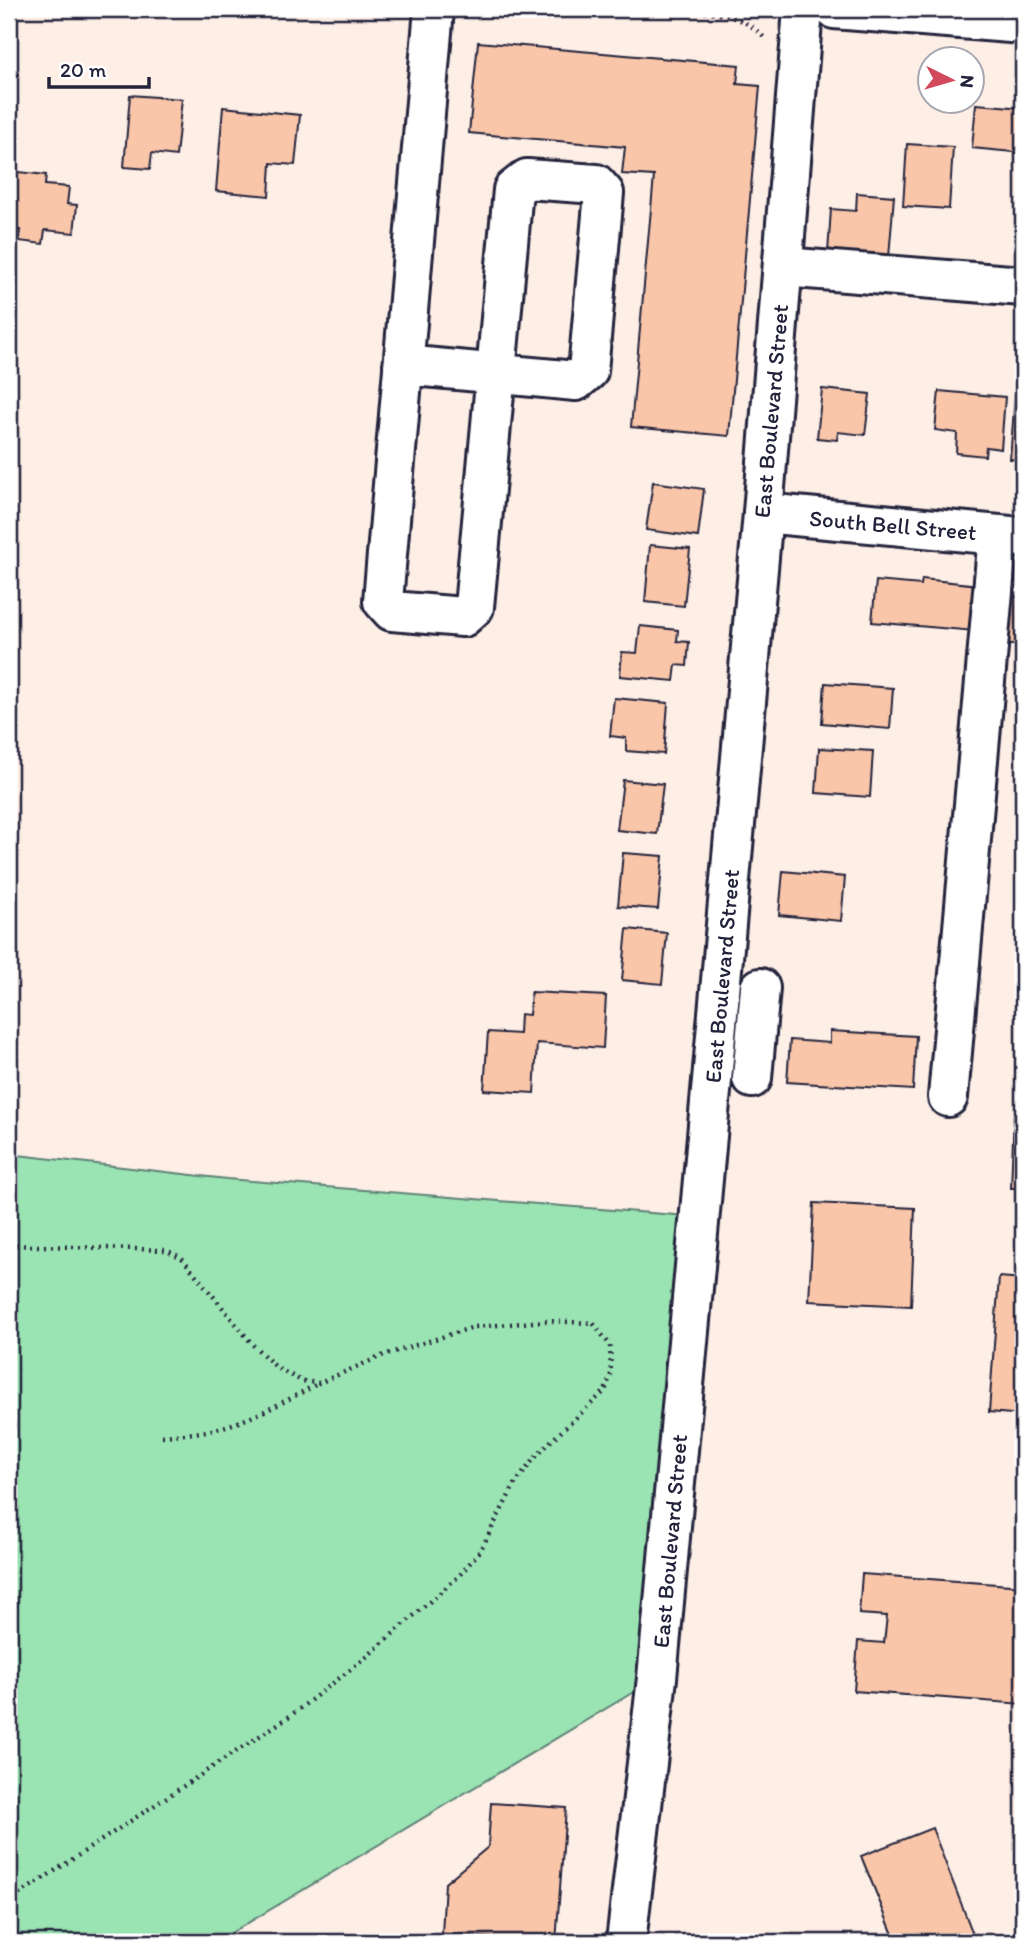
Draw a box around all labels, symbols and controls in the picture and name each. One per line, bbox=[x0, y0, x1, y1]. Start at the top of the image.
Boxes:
scale bar bbox=[49, 46, 149, 90]
north arrow bbox=[916, 46, 986, 116]
text: 20 m bbox=[60, 57, 107, 82]
text: N bbox=[955, 74, 979, 89]
street label: East Boulevard Street bbox=[748, 303, 794, 519]
street label: South Bell Street bbox=[808, 504, 978, 546]
street label: East Boulevard Street bbox=[699, 868, 745, 1084]
street label: East Boulevard Street bbox=[647, 1433, 693, 1649]

